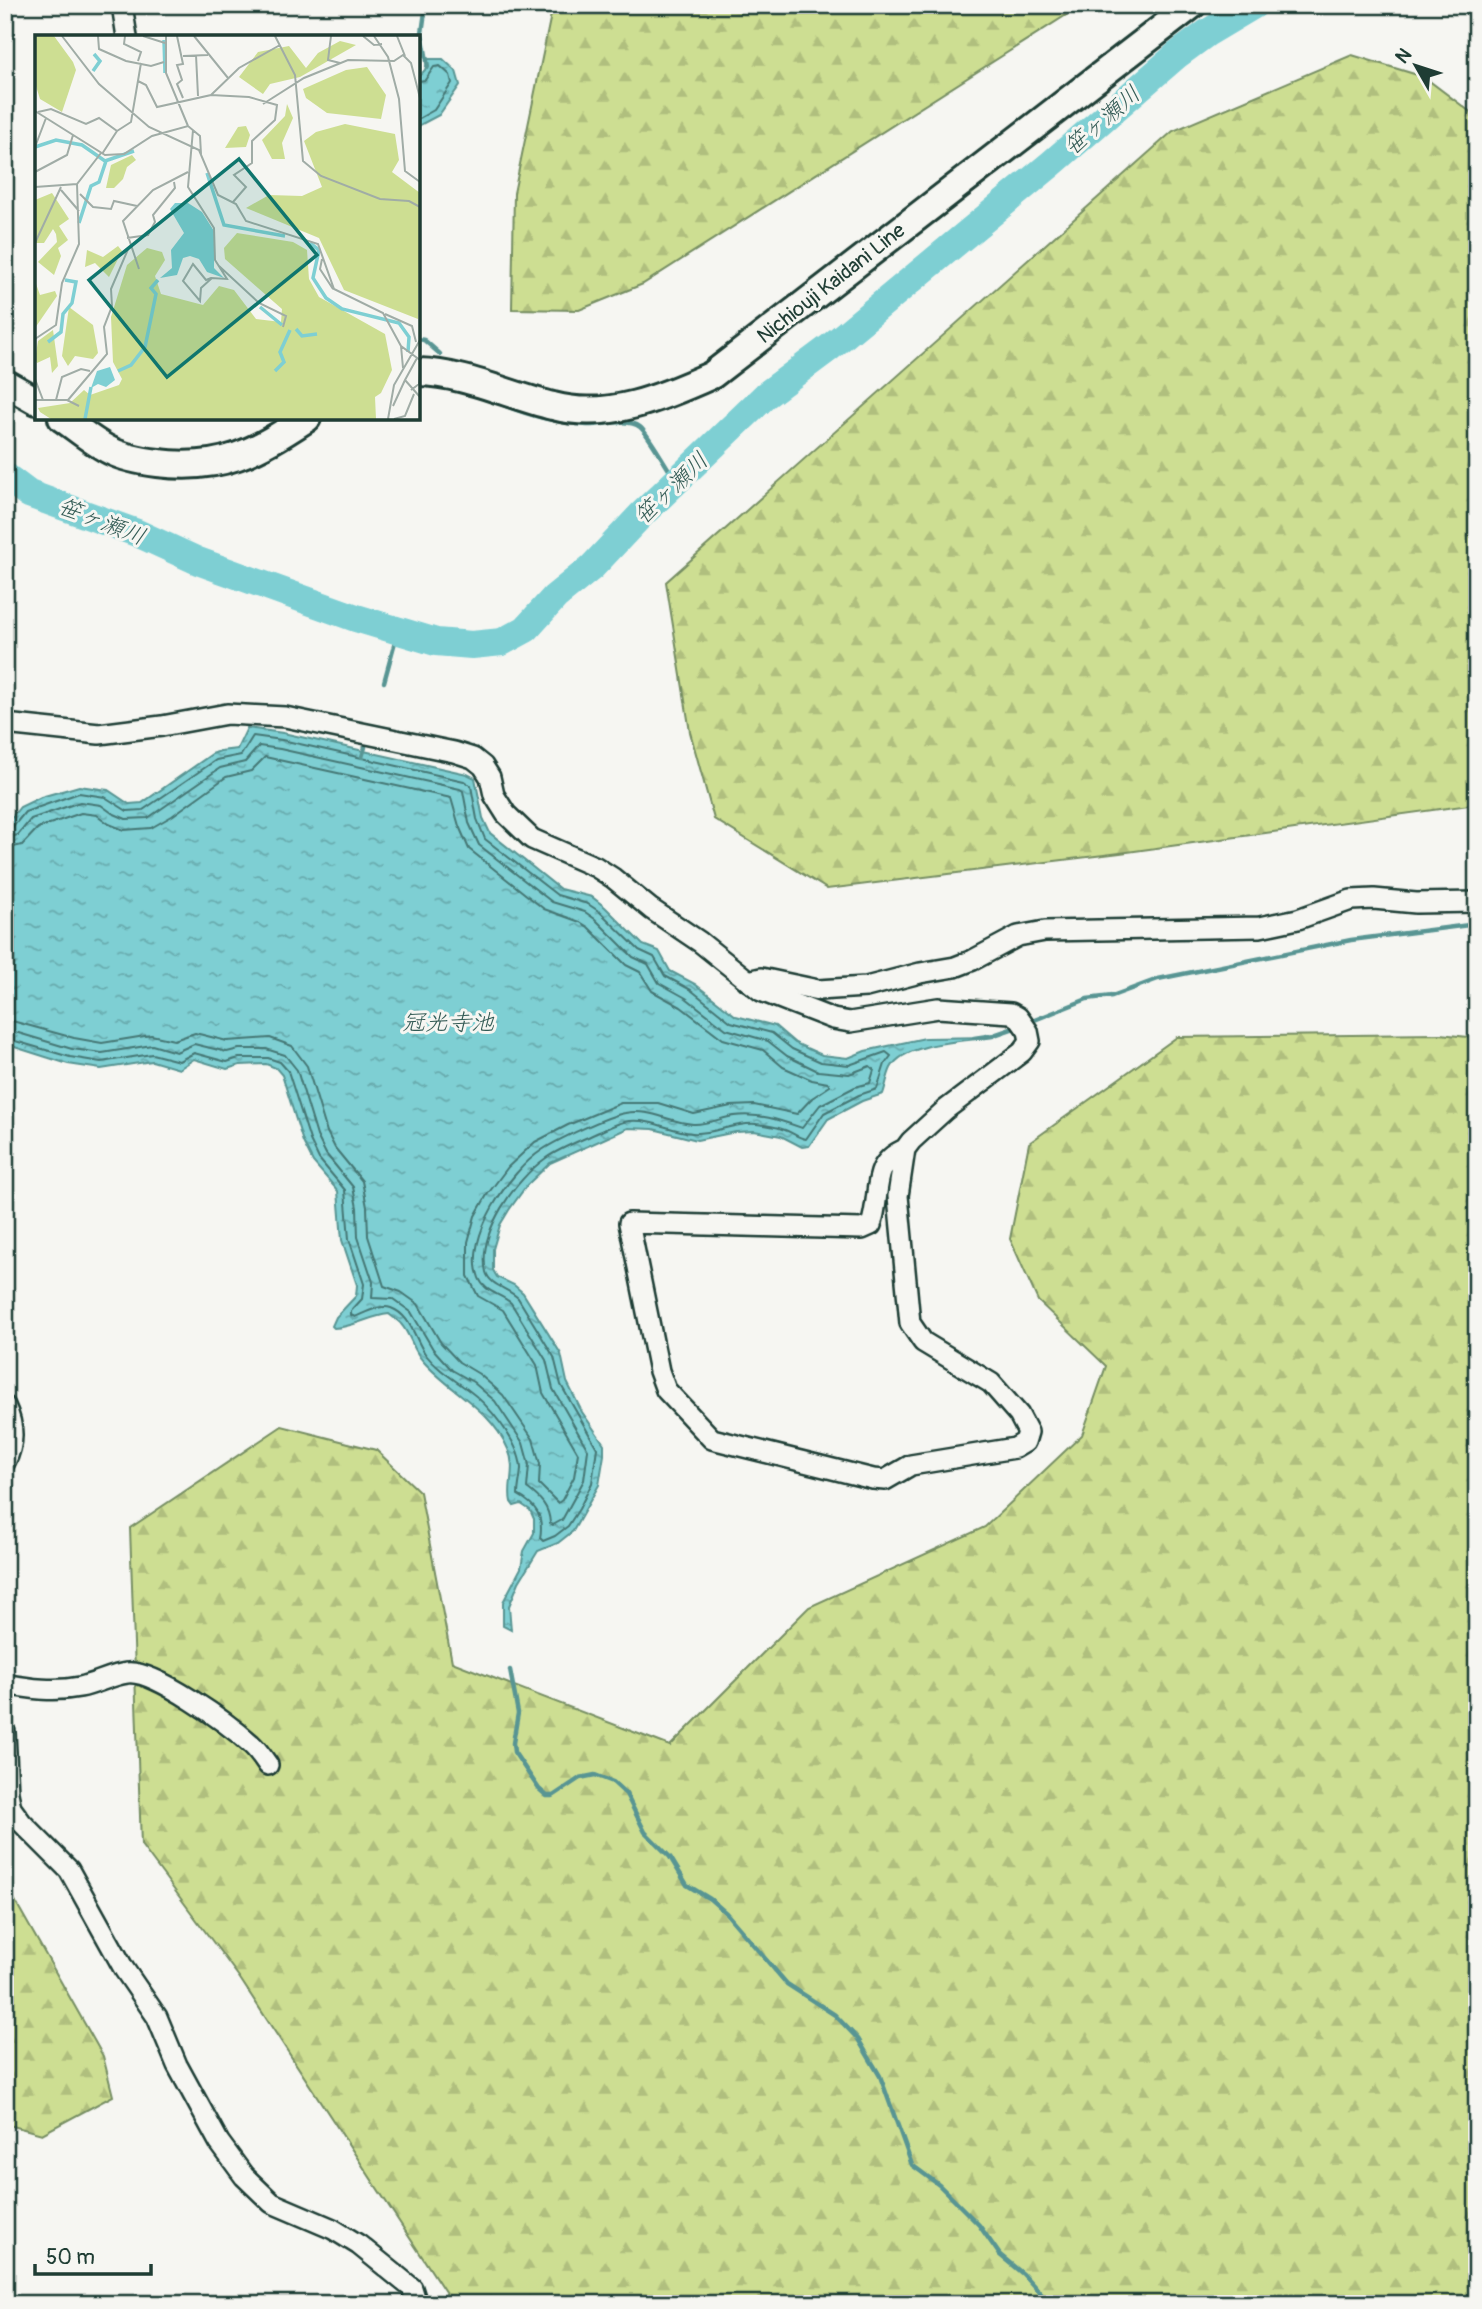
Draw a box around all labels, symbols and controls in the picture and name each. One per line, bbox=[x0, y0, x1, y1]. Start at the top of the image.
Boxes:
north arrow bbox=[1380, 32, 1450, 102]
inset map bbox=[35, 35, 420, 420]
text: N bbox=[1390, 43, 1417, 68]
water label: 笹ヶ瀬川 bbox=[1058, 79, 1147, 161]
street label: Nichiouji Kaidani Line bbox=[752, 217, 911, 350]
water label: 笹ヶ瀬川 bbox=[628, 446, 715, 531]
water label: 笹ヶ瀬川 bbox=[54, 491, 150, 551]
water label: 冠光寺池 bbox=[402, 1008, 495, 1037]
scale bar bbox=[35, 2232, 150, 2276]
text: 50 m bbox=[46, 2244, 95, 2271]

